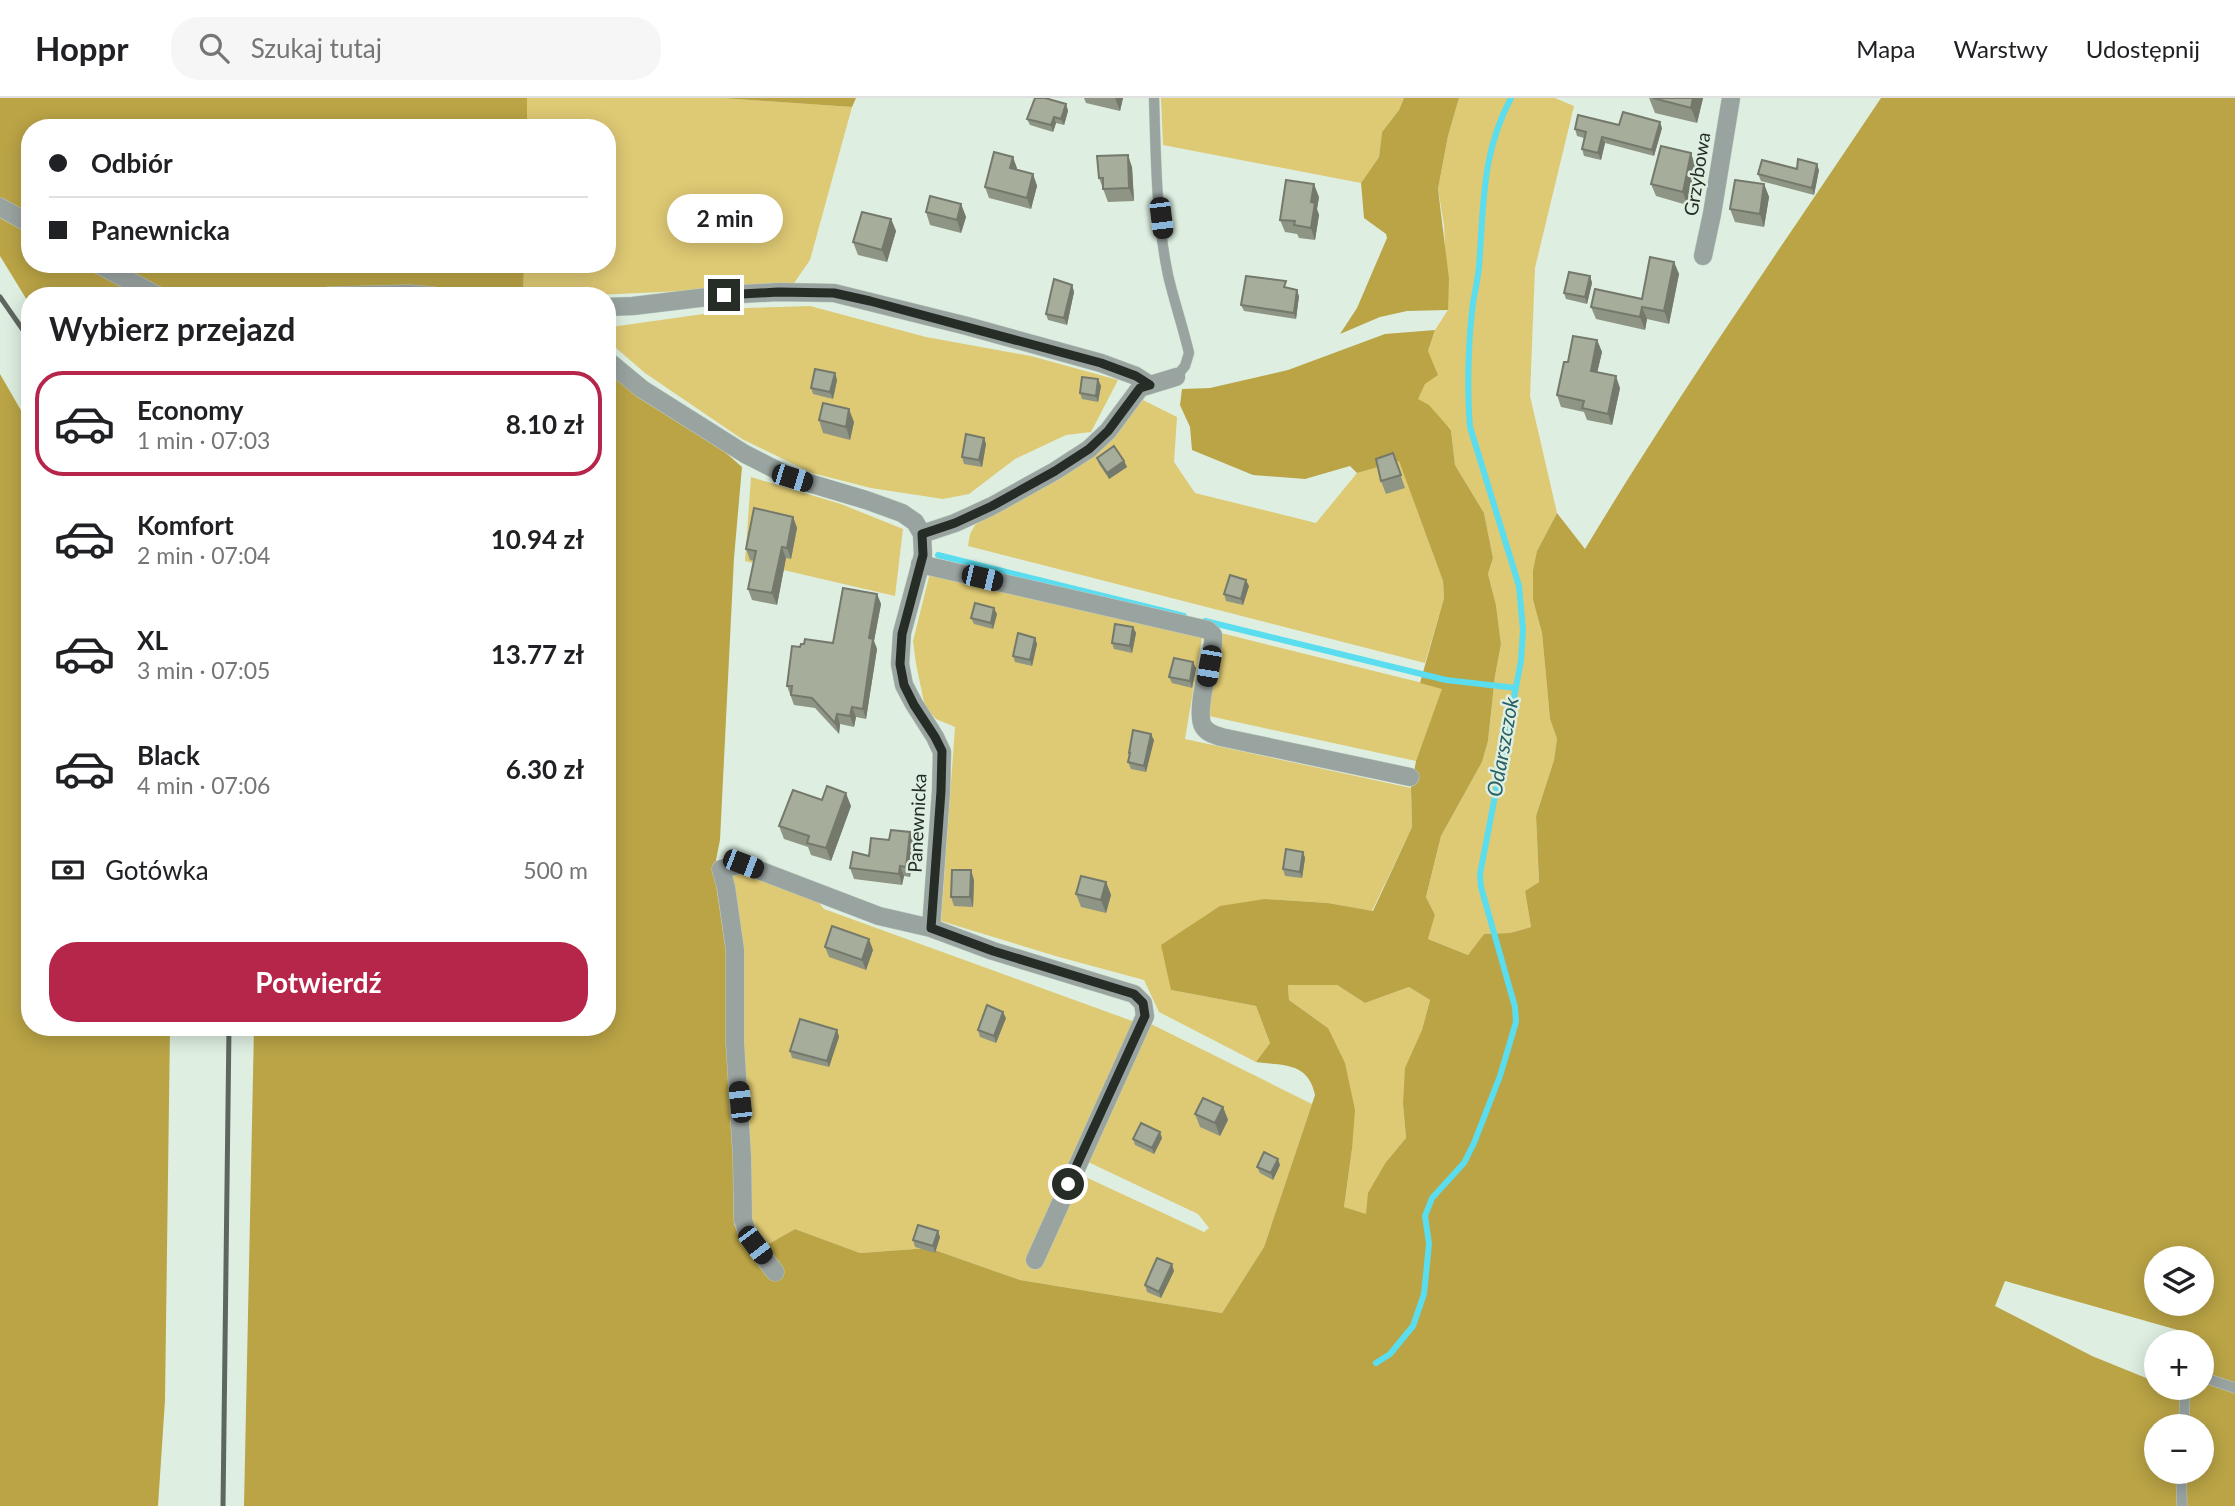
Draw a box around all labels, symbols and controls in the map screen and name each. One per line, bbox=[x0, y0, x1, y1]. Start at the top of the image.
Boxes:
search box bbox=[171, 17, 661, 80]
text: Hoppr bbox=[35, 28, 129, 68]
icon: search bbox=[195, 29, 233, 67]
text: Szukaj tutaj bbox=[251, 32, 382, 64]
text: Mapa bbox=[1856, 34, 1915, 63]
text: Warstwy bbox=[1953, 34, 2048, 63]
text: Udostępnij bbox=[2086, 34, 2200, 63]
street label: Grzybowa bbox=[1679, 130, 1714, 217]
text: Odbiór bbox=[91, 147, 173, 179]
callout: 2 min bbox=[666, 194, 782, 242]
car bbox=[1149, 196, 1174, 240]
text: 2 min bbox=[696, 204, 754, 232]
text: Panewnicka bbox=[91, 214, 230, 246]
route end bbox=[708, 279, 740, 311]
text: Wybierz przejazd bbox=[49, 309, 295, 348]
icon: car bbox=[53, 392, 116, 455]
text: Economy bbox=[137, 394, 243, 426]
text: 8.10 zł bbox=[506, 408, 584, 440]
text: 1 min · 07:03 bbox=[137, 426, 270, 454]
car bbox=[769, 462, 816, 494]
icon: car bbox=[53, 507, 116, 570]
text: Komfort bbox=[137, 509, 234, 541]
text: 10.94 zł bbox=[491, 523, 584, 555]
text: 2 min · 07:04 bbox=[137, 541, 270, 569]
car bbox=[960, 563, 1005, 593]
icon: car bbox=[53, 622, 116, 685]
text: XL bbox=[137, 624, 168, 656]
text: 13.77 zł bbox=[491, 638, 584, 670]
car bbox=[1196, 643, 1223, 689]
text: 3 min · 07:05 bbox=[137, 656, 270, 684]
water label: Odarszczok bbox=[1480, 694, 1523, 799]
icon: car bbox=[53, 737, 116, 800]
text: Black bbox=[137, 739, 200, 771]
text: 6.30 zł bbox=[506, 753, 584, 785]
text: 4 min · 07:06 bbox=[137, 771, 270, 799]
street label: Panewnicka bbox=[902, 773, 931, 873]
car bbox=[720, 847, 767, 881]
icon: cash bbox=[49, 851, 87, 889]
text: Gotówka bbox=[105, 854, 209, 886]
text: 500 m bbox=[523, 856, 588, 884]
button: Potwierdź bbox=[49, 942, 588, 1022]
car bbox=[728, 1080, 753, 1124]
route start bbox=[1052, 1168, 1084, 1200]
car bbox=[734, 1222, 777, 1268]
map controls bbox=[2144, 1246, 2214, 1484]
button: layers bbox=[2144, 1246, 2214, 1316]
button: + bbox=[2144, 1330, 2214, 1400]
button: − bbox=[2144, 1414, 2214, 1484]

